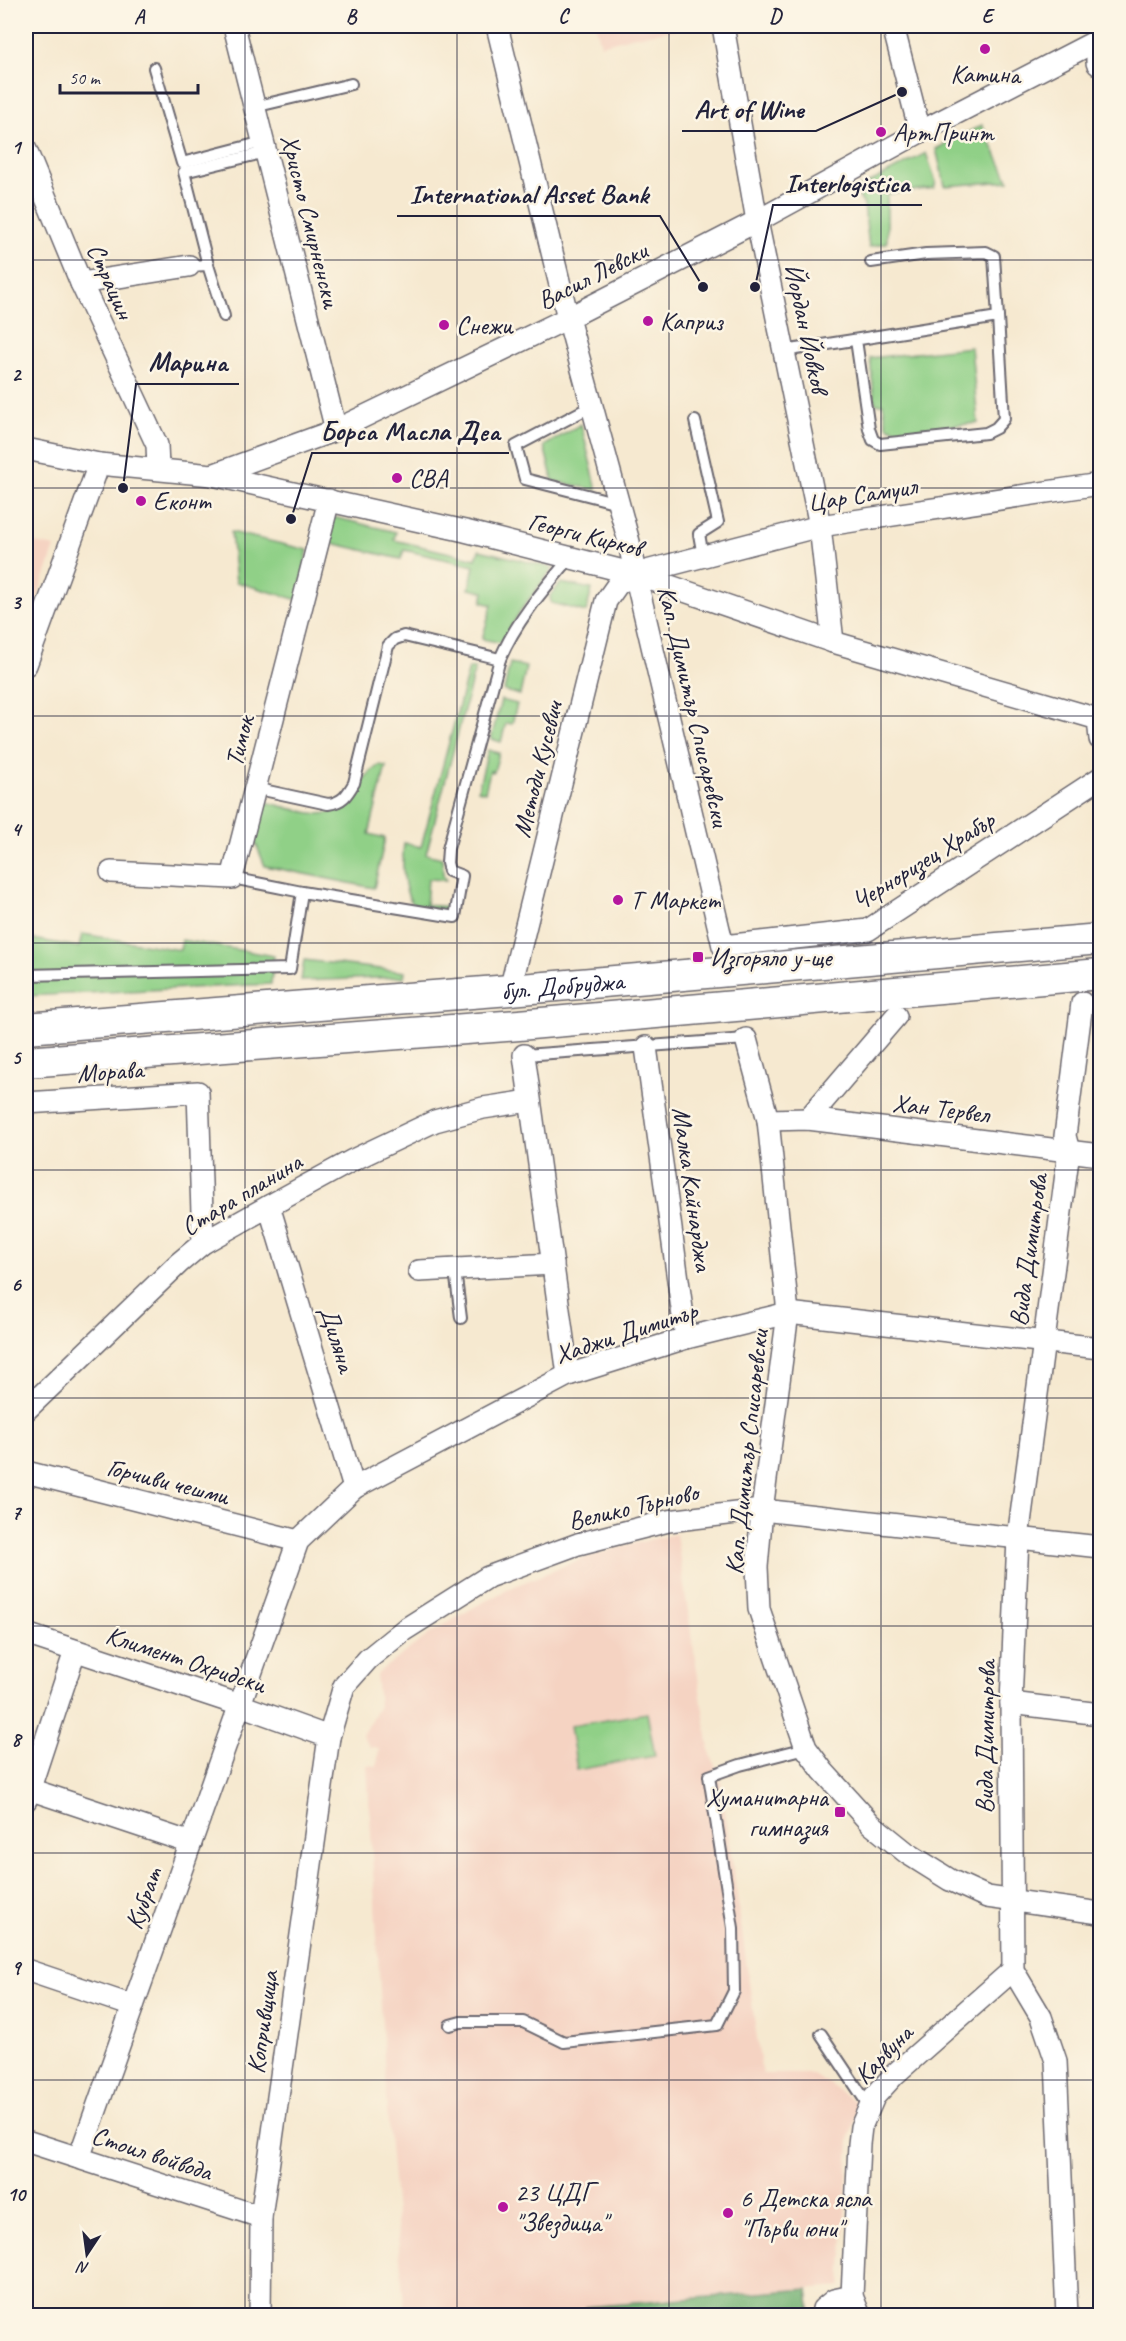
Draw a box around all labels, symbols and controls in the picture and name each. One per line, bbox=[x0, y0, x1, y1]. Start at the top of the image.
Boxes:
text: A bbox=[134, 4, 146, 29]
text: B bbox=[346, 4, 358, 29]
text: C bbox=[558, 4, 570, 29]
text: D bbox=[769, 4, 783, 29]
text: E bbox=[982, 4, 996, 29]
marker: Катина bbox=[978, 42, 992, 56]
scale bar bbox=[60, 57, 198, 95]
place label: Катина bbox=[950, 58, 1022, 91]
text: 50 m bbox=[69, 67, 102, 89]
callout: Art of Wine bbox=[682, 86, 816, 131]
text: Art of Wine bbox=[694, 92, 806, 126]
place label: АртПринт bbox=[893, 116, 996, 149]
marker: АртПринт bbox=[874, 125, 888, 139]
street label: Христо Смирненски bbox=[273, 131, 348, 313]
text: 1 bbox=[12, 135, 23, 160]
callout: Interlogistica bbox=[773, 160, 922, 205]
text: Interlogistica bbox=[784, 166, 911, 200]
callout: International Asset Bank bbox=[397, 171, 660, 216]
text: International Asset Bank bbox=[410, 177, 651, 211]
street label: Васил Левски bbox=[532, 233, 654, 317]
street label: Страцин bbox=[79, 238, 142, 325]
street label: Йордан Йовков bbox=[777, 261, 837, 401]
place label: Каприз bbox=[660, 305, 725, 338]
place label: Снежи bbox=[456, 309, 514, 342]
marker: Каприз bbox=[641, 314, 655, 328]
marker: Снежи bbox=[437, 318, 451, 332]
callout: Марина bbox=[136, 339, 239, 384]
text: Марина bbox=[149, 345, 229, 379]
text: 2 bbox=[12, 362, 23, 387]
callout: Борса Масла Деа bbox=[312, 408, 509, 453]
text: Борса Масла Деа bbox=[320, 414, 502, 448]
place label: CBA bbox=[409, 462, 450, 495]
street label: Цар Самуил bbox=[805, 469, 922, 519]
marker: CBA bbox=[390, 471, 404, 485]
place label: Еконт bbox=[153, 485, 212, 518]
marker: Еконт bbox=[134, 494, 148, 508]
street label: Георги Кирков bbox=[525, 504, 649, 566]
street label: Кап. Димитър Списаревски bbox=[650, 583, 738, 831]
text: 3 bbox=[12, 590, 23, 615]
street label: Методи Кусевич bbox=[505, 696, 571, 841]
street label: Тимок bbox=[217, 710, 262, 770]
street label: Черноризец Храбър bbox=[846, 803, 1002, 918]
text: 4 bbox=[12, 817, 24, 842]
place label: Т Маркет bbox=[630, 884, 722, 917]
marker: Т Маркет bbox=[611, 893, 625, 907]
place label: Изгоряло у-ще bbox=[710, 941, 834, 975]
marker: Изгоряло у-ще bbox=[691, 950, 705, 964]
street label: бул. Добруджа bbox=[500, 964, 627, 1008]
text: 5 bbox=[12, 1045, 23, 1070]
street label: Морава bbox=[76, 1053, 147, 1090]
street label: Хан Тервел bbox=[891, 1086, 993, 1131]
street label: Малка Кайнарджа bbox=[665, 1105, 721, 1275]
street label: Стара планина bbox=[175, 1145, 309, 1243]
street label: Вида Димитрова bbox=[1002, 1170, 1056, 1328]
text: 6 bbox=[11, 1272, 22, 1297]
street label: Хаджи Димитър bbox=[551, 1294, 703, 1371]
street label: Диляна bbox=[312, 1302, 364, 1378]
street label: Кап. Димитър Списаревски bbox=[717, 1327, 776, 1576]
street label: Горчиви чешми bbox=[103, 1450, 234, 1513]
street label: Велико Търново bbox=[565, 1475, 704, 1537]
text: 7 bbox=[12, 1500, 23, 1525]
street label: Климент Охридски bbox=[102, 1618, 271, 1701]
street label: Вида Димитрова bbox=[968, 1658, 1003, 1814]
text: 8 bbox=[12, 1727, 24, 1752]
place label: Хуманитарна гимназия bbox=[706, 1781, 830, 1845]
marker: Хуманитарна гимназия bbox=[833, 1805, 847, 1819]
street label: Кубрат bbox=[117, 1861, 170, 1934]
text: 9 bbox=[12, 1955, 23, 1980]
street label: Копривщица bbox=[239, 1967, 286, 2076]
street label: Карвуна bbox=[847, 2016, 921, 2091]
street label: Стоил войвода bbox=[88, 2119, 218, 2189]
place label: 23 ЦДГ "Звездица" bbox=[515, 2176, 612, 2239]
text: 10 bbox=[7, 2182, 27, 2207]
place label: 6 Детска ясла "Първи юни" bbox=[740, 2182, 873, 2245]
marker: 23 ЦДГ "Звездица" bbox=[496, 2200, 510, 2214]
marker: 6 Детска ясла "Първи юни" bbox=[721, 2206, 735, 2220]
north arrow bbox=[57, 2224, 117, 2284]
text: N bbox=[74, 2256, 91, 2278]

